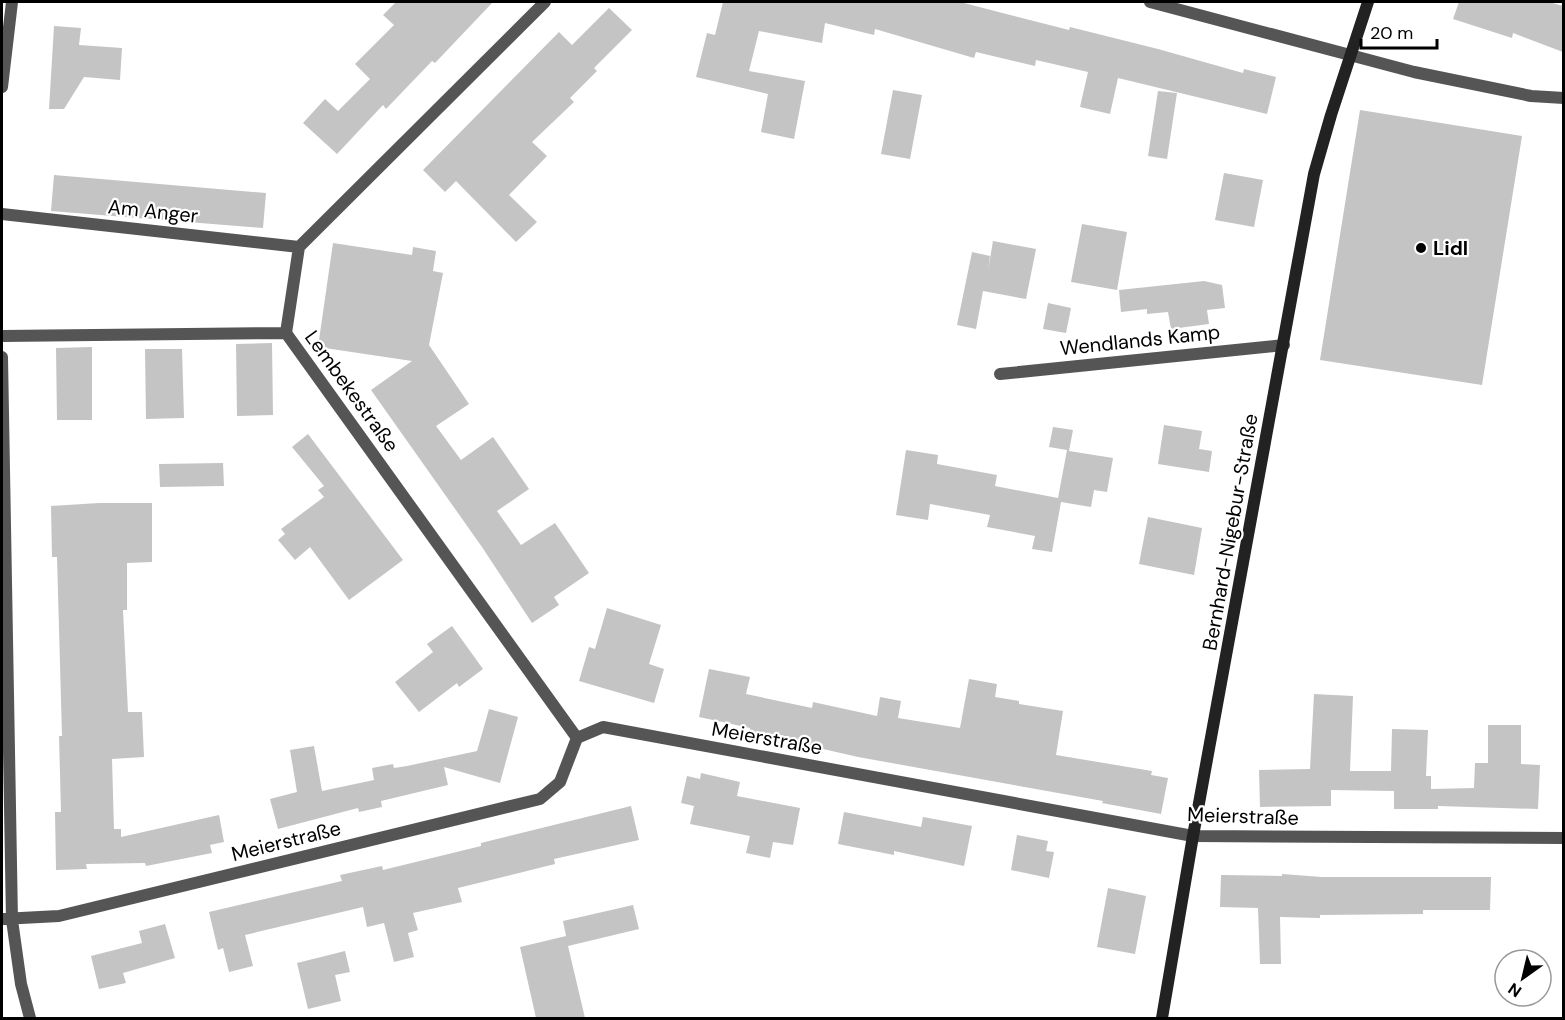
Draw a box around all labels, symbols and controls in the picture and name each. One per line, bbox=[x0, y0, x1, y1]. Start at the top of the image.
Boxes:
scale bar bbox=[1361, 12, 1438, 50]
text: 20 m bbox=[1370, 21, 1413, 45]
street label: Am Anger bbox=[107, 193, 199, 229]
place label: Lidl bbox=[1433, 235, 1468, 261]
marker: Lidl bbox=[1414, 241, 1428, 255]
street label: Wendlands Kamp bbox=[1059, 319, 1221, 361]
street label: Lembekestraße bbox=[299, 325, 405, 457]
street label: Bernhard-Nigebur-Straße bbox=[1196, 412, 1264, 652]
street label: Meierstraße bbox=[710, 715, 824, 761]
street label: Meierstraße bbox=[1187, 801, 1299, 831]
street label: Meierstraße bbox=[229, 815, 343, 867]
north arrow bbox=[1493, 948, 1553, 1008]
text: N bbox=[1504, 978, 1526, 1002]

